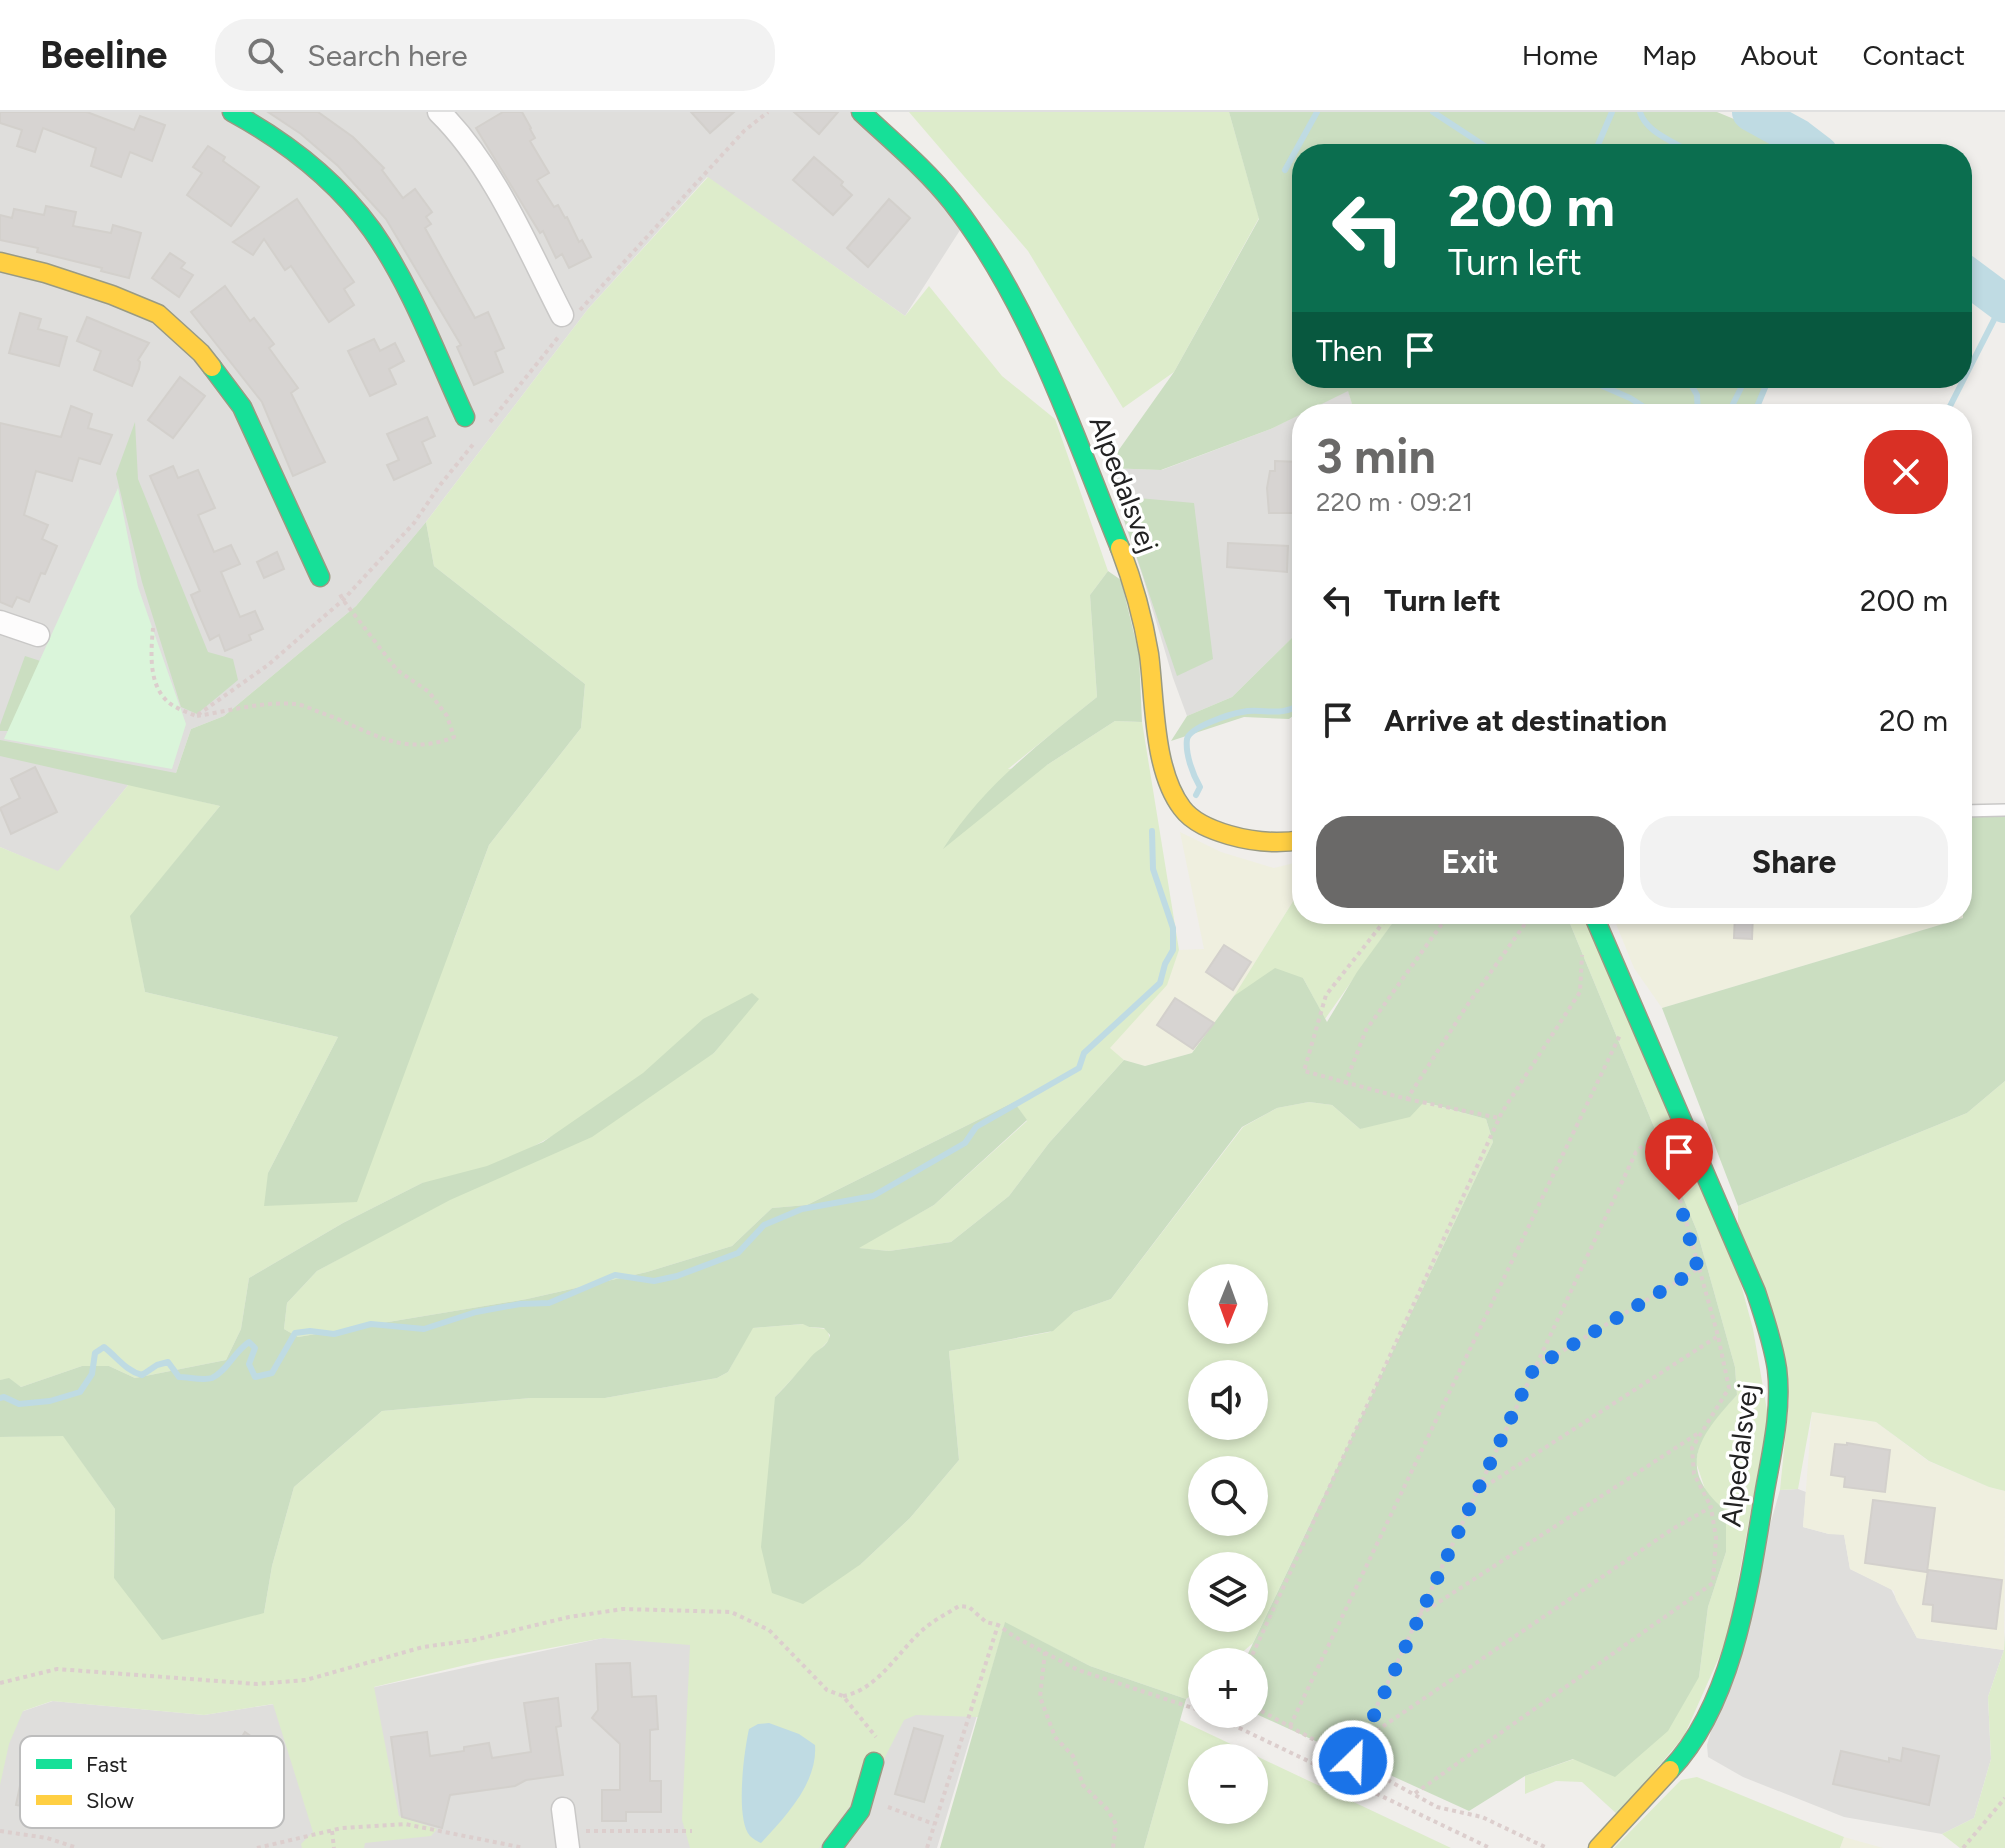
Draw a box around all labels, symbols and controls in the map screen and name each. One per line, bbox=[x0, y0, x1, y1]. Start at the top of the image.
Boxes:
search box bbox=[215, 19, 775, 91]
text: Beeline bbox=[40, 32, 167, 78]
icon: search bbox=[243, 33, 287, 77]
text: Search here bbox=[307, 37, 468, 74]
text: Home bbox=[1522, 38, 1598, 72]
text: Map bbox=[1642, 38, 1697, 72]
text: About bbox=[1741, 38, 1818, 72]
text: Contact bbox=[1862, 38, 1965, 72]
text: 200 m bbox=[1448, 173, 1615, 240]
icon: left bbox=[1316, 176, 1420, 280]
text: Turn left bbox=[1448, 241, 1582, 284]
icon: arrive bbox=[1398, 328, 1442, 372]
text: Then bbox=[1316, 332, 1382, 369]
street label: Alpedalsvej bbox=[1082, 411, 1166, 557]
text: 3 min bbox=[1316, 427, 1436, 485]
button: close bbox=[1864, 430, 1948, 514]
text: 220 m · 09:21 bbox=[1316, 486, 1473, 518]
icon: left bbox=[1316, 578, 1360, 622]
text: Turn left bbox=[1384, 582, 1501, 619]
text: 200 m bbox=[1860, 582, 1948, 619]
icon: arrive bbox=[1316, 698, 1360, 742]
text: Arrive at destination bbox=[1384, 702, 1667, 739]
text: 20 m bbox=[1879, 702, 1948, 739]
button: Exit bbox=[1316, 816, 1624, 908]
button: Share bbox=[1640, 816, 1948, 908]
pin bbox=[1645, 1118, 1713, 1200]
icon: arrive bbox=[1657, 1130, 1701, 1174]
north arrow bbox=[1188, 1264, 1268, 1344]
map controls bbox=[1188, 1264, 1268, 1824]
button: sound bbox=[1188, 1360, 1268, 1440]
street label: Alpedalsvej bbox=[1713, 1382, 1765, 1528]
button: search bbox=[1188, 1456, 1268, 1536]
button: layers bbox=[1188, 1552, 1268, 1632]
button: + bbox=[1188, 1648, 1268, 1728]
position arrow bbox=[1311, 1719, 1395, 1803]
legend bbox=[20, 1736, 284, 1828]
button: − bbox=[1188, 1744, 1268, 1824]
text: Fast bbox=[86, 1751, 128, 1778]
text: Slow bbox=[86, 1787, 135, 1814]

